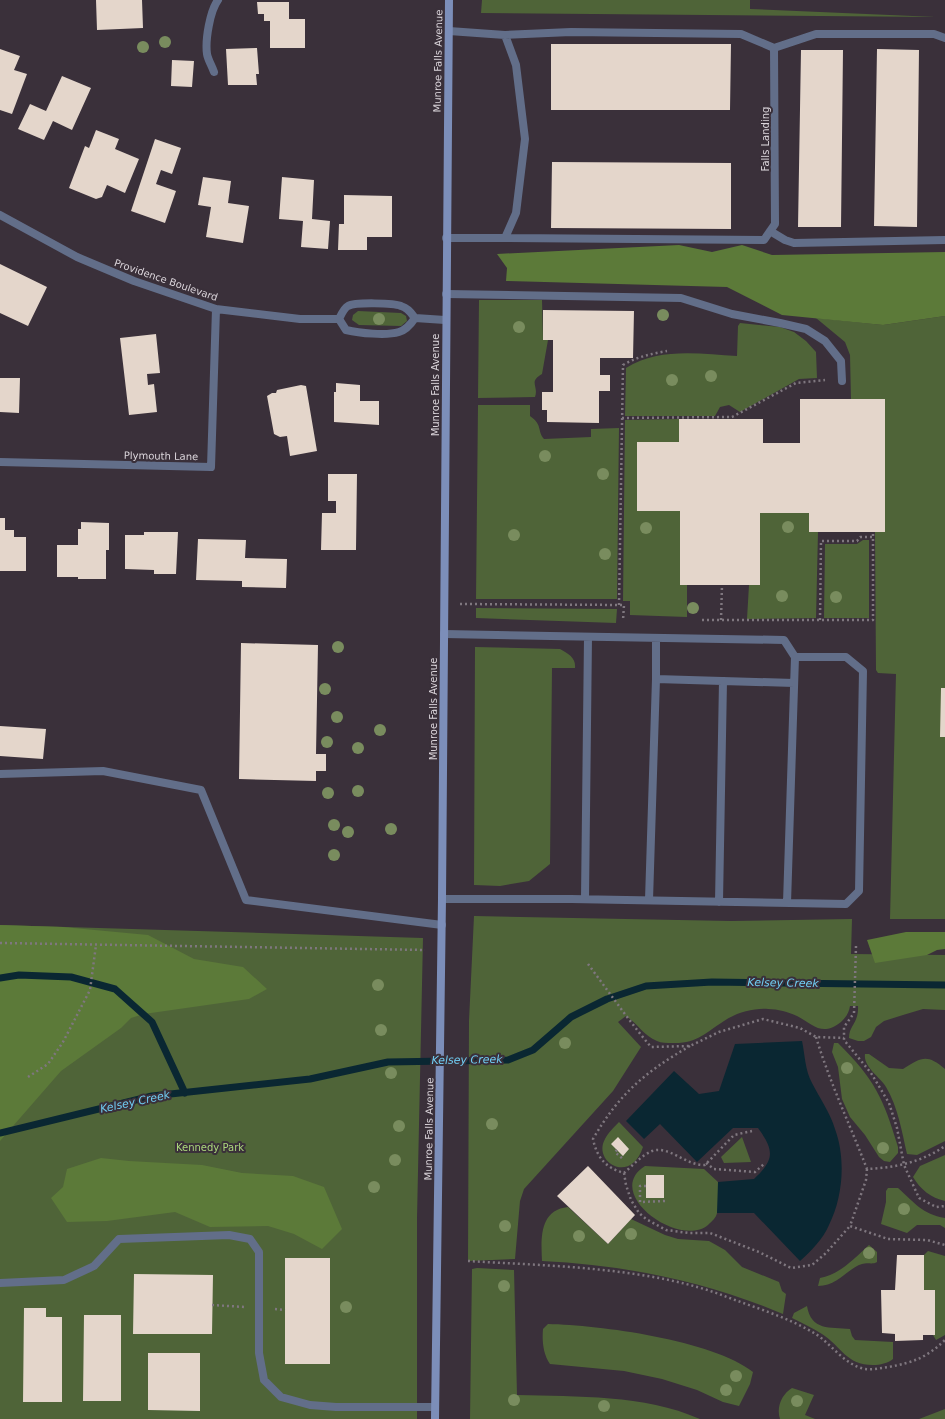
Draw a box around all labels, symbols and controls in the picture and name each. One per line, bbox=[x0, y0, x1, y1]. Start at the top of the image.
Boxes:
street label: Munroe Falls Avenue bbox=[432, 10, 444, 112]
street label: Falls Landing bbox=[760, 107, 771, 171]
street label: Providence Boulevard bbox=[113, 257, 219, 303]
street label: Munroe Falls Avenue bbox=[430, 334, 441, 436]
street label: Plymouth Lane bbox=[124, 450, 198, 462]
street label: Munroe Falls Avenue bbox=[428, 658, 439, 760]
water label: Kelsey Creek bbox=[747, 976, 819, 990]
water label: Kelsey Creek bbox=[431, 1053, 503, 1067]
street label: Munroe Falls Avenue bbox=[423, 1078, 435, 1180]
water label: Kelsey Creek bbox=[99, 1088, 172, 1116]
park label: Kennedy Park bbox=[176, 1142, 244, 1153]

